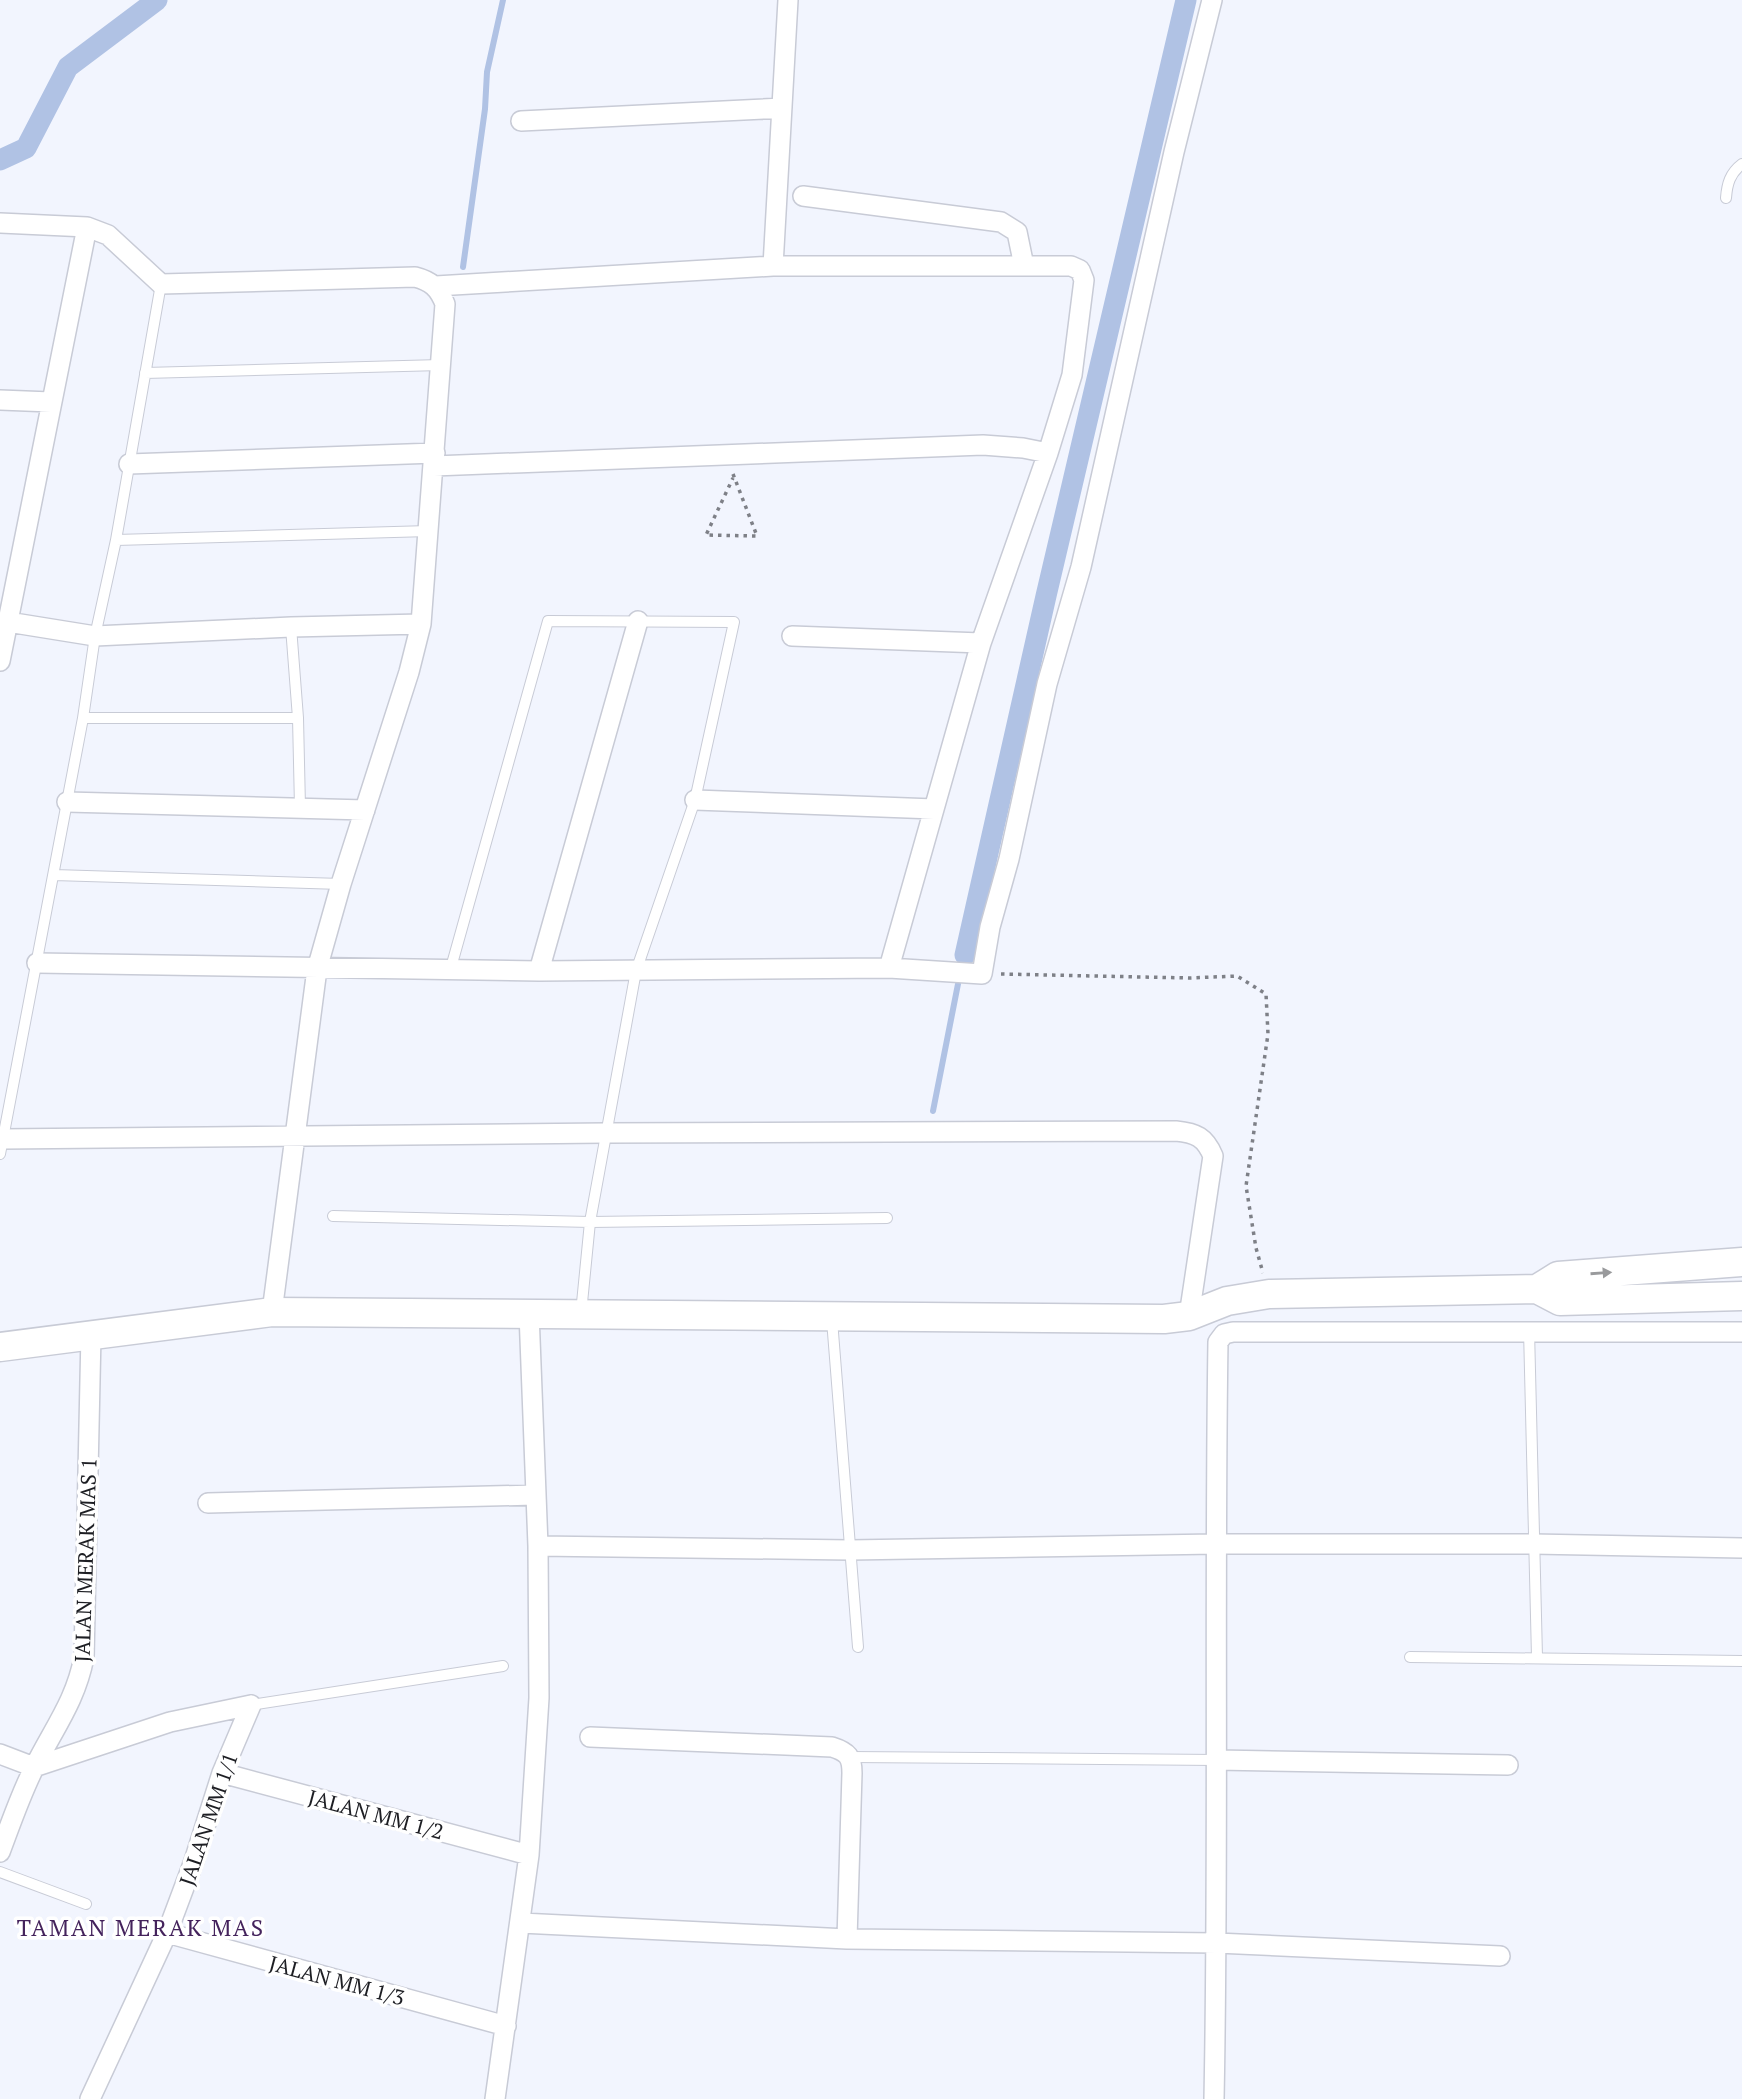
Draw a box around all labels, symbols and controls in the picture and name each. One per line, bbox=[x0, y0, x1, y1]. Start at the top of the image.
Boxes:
one-way arrow bbox=[1590, 1267, 1612, 1278]
street label: JALAN MERAK MAS 1 bbox=[67, 1457, 103, 1663]
street label: JALAN MM 1/1 bbox=[172, 1749, 244, 1889]
street label: JALAN MM 1/2 bbox=[305, 1782, 447, 1846]
district label: TAMAN MERAK MAS bbox=[17, 1912, 265, 1943]
street label: JALAN MM 1/3 bbox=[266, 1948, 408, 2012]

